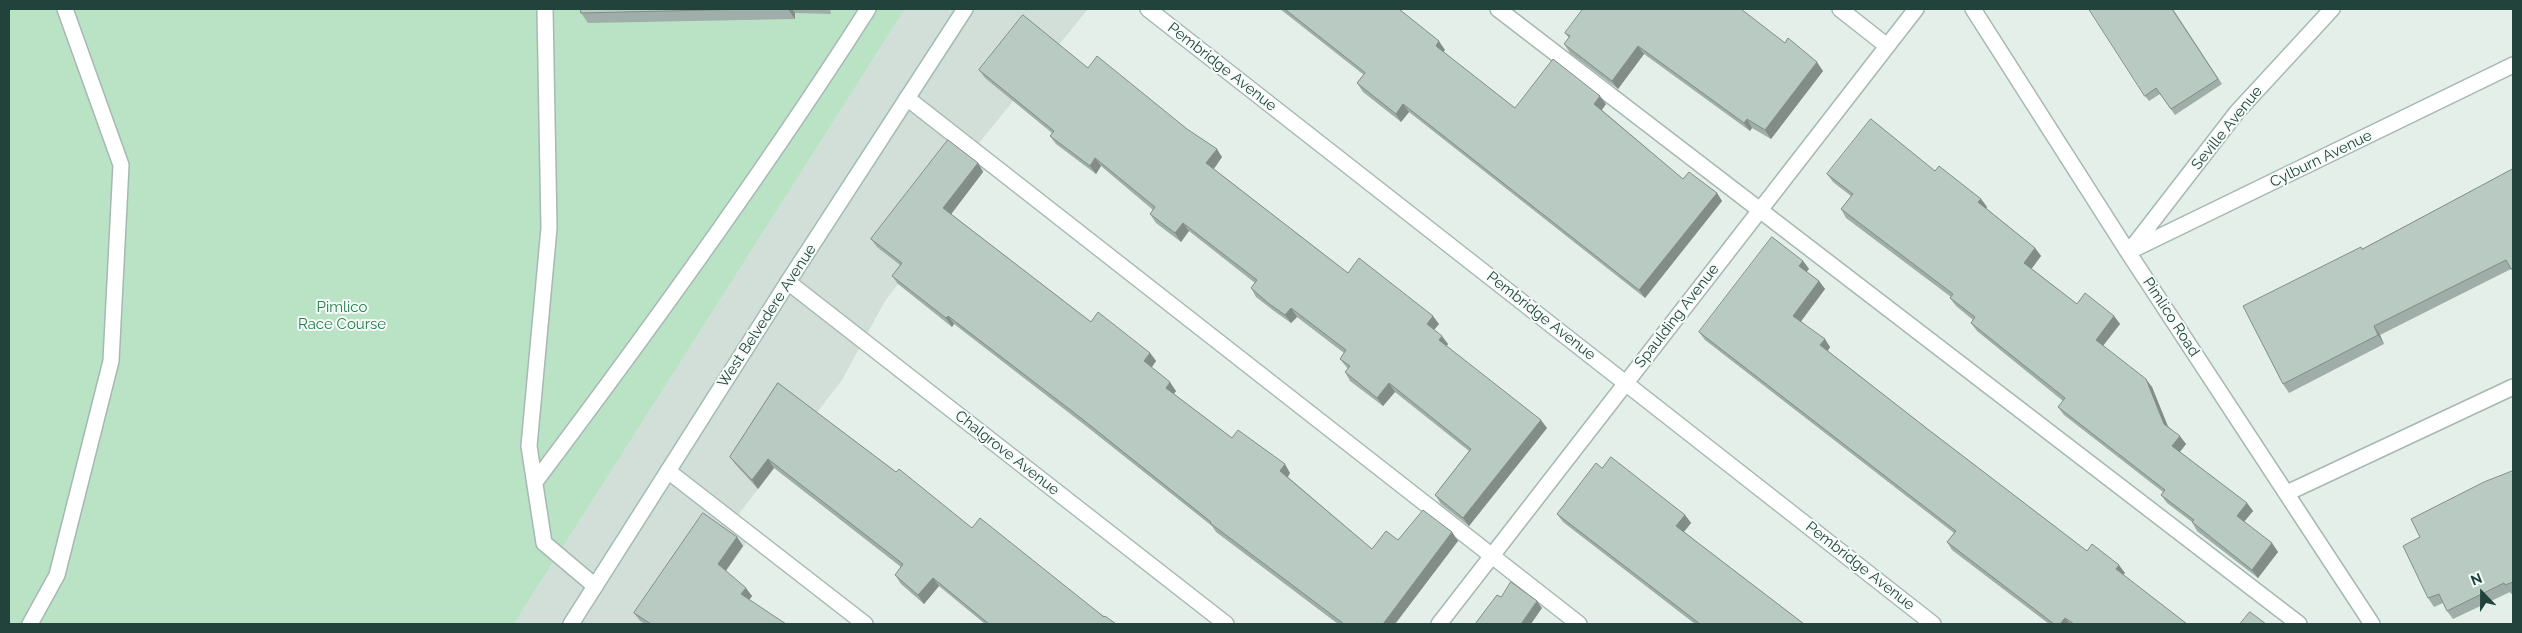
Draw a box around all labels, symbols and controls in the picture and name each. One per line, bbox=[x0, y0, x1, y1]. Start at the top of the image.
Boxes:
street label: Pembridge Avenue bbox=[1164, 19, 1280, 115]
street label: Seville Avenue bbox=[2188, 83, 2266, 173]
street label: Cylburn Avenue bbox=[2267, 127, 2375, 191]
street label: West Belvedere Avenue bbox=[714, 241, 820, 391]
street label: Spaulding Avenue bbox=[1631, 261, 1723, 371]
street label: Pembridge Avenue bbox=[1483, 268, 1599, 364]
street label: Pimlico Road bbox=[2139, 274, 2203, 360]
park label: Pimlico Race Course bbox=[298, 298, 386, 333]
street label: Chalgrove Avenue bbox=[951, 407, 1063, 499]
street label: Pembridge Avenue bbox=[1802, 518, 1918, 614]
north arrow bbox=[2457, 568, 2507, 618]
text: N bbox=[2468, 570, 2484, 589]

